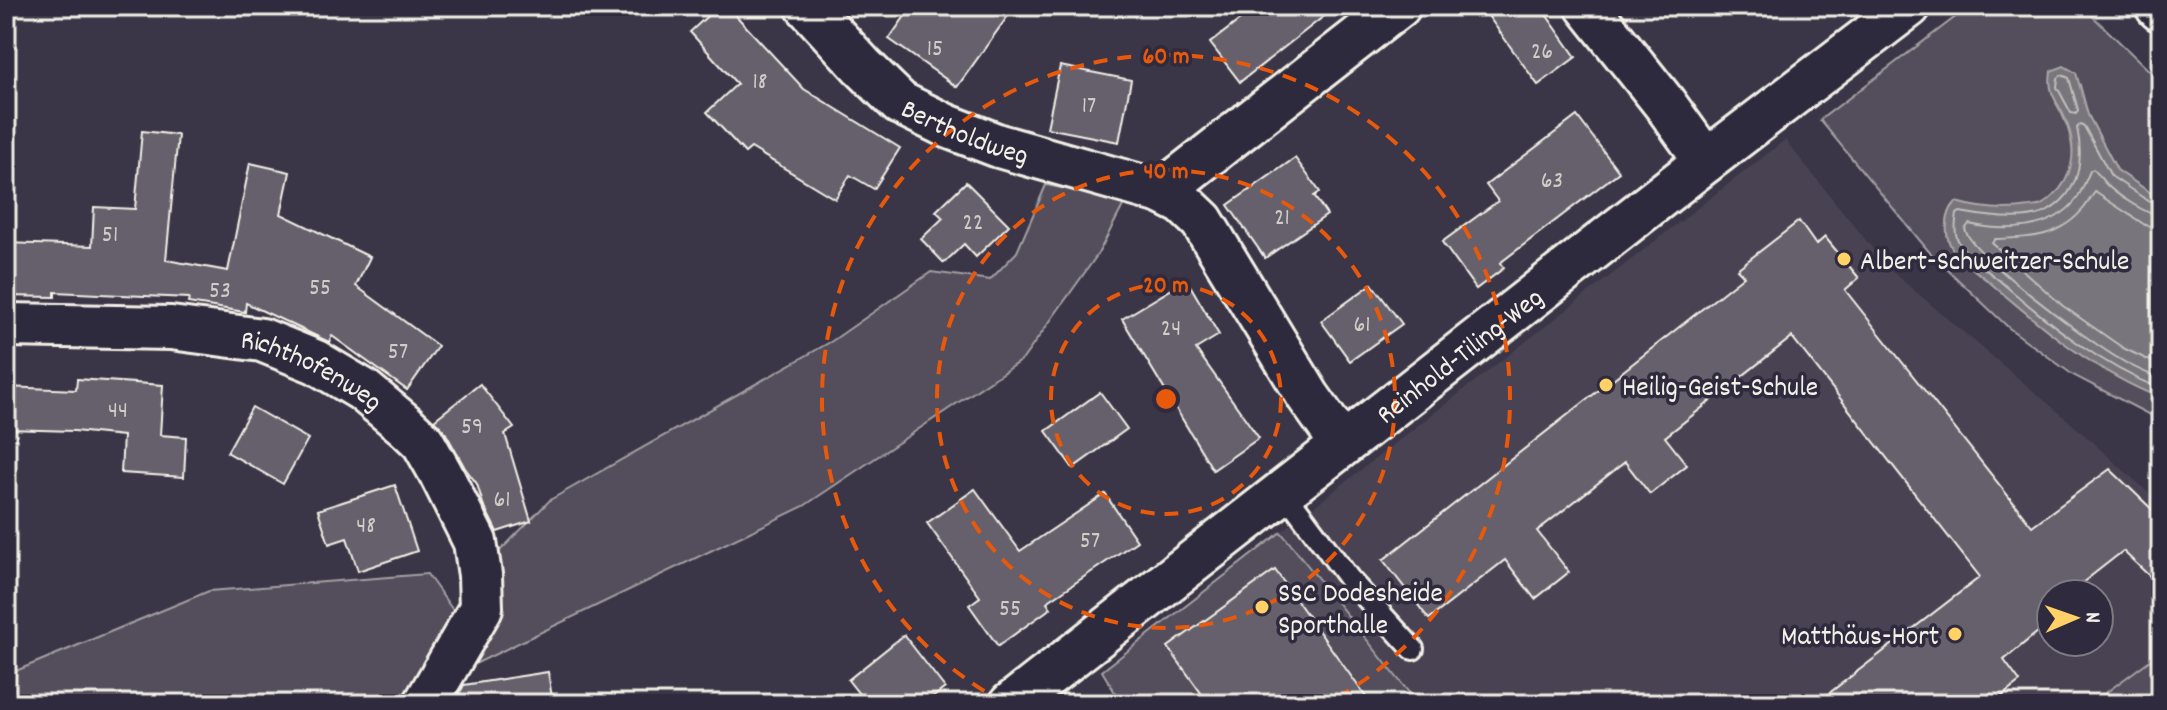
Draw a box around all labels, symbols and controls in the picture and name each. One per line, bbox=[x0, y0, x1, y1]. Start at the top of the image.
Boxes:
house number: 15 bbox=[927, 33, 943, 67]
house number: 26 bbox=[1531, 36, 1553, 70]
text: 60 m bbox=[1143, 41, 1189, 75]
house number: 18 bbox=[753, 66, 767, 100]
house number: 17 bbox=[1082, 90, 1096, 124]
street label: Bertholdweg bbox=[893, 92, 1033, 178]
text: 40 m bbox=[1143, 156, 1189, 190]
house number: 63 bbox=[1541, 165, 1563, 199]
house number: 21 bbox=[1274, 202, 1290, 236]
house number: 22 bbox=[963, 207, 983, 241]
house number: 51 bbox=[102, 219, 118, 253]
place label: Albert-Schweitzer-Schule bbox=[1860, 244, 2129, 284]
marker: Albert-Schweitzer-Schule bbox=[1835, 250, 1853, 268]
text: 20 m bbox=[1143, 270, 1189, 304]
house number: 55 bbox=[309, 272, 331, 306]
house number: 53 bbox=[209, 275, 231, 309]
street label: Reinhold-Tiling-Weg bbox=[1370, 280, 1554, 436]
house number: 61 bbox=[1353, 309, 1371, 343]
house number: 24 bbox=[1161, 313, 1181, 347]
street label: Richthofenweg bbox=[238, 322, 390, 423]
house number: 57 bbox=[388, 336, 408, 370]
place label: Heilig-Geist-Schule bbox=[1622, 370, 1818, 410]
marker: Heilig-Geist-Schule bbox=[1597, 376, 1615, 394]
centre of rings bbox=[1152, 385, 1180, 413]
house number: 44 bbox=[108, 395, 128, 429]
house number: 59 bbox=[461, 411, 483, 445]
house number: 61 bbox=[493, 484, 511, 518]
house number: 48 bbox=[356, 510, 376, 544]
house number: 57 bbox=[1080, 525, 1100, 559]
place label: SSC Dodesheide Sporthalle bbox=[1278, 576, 1443, 648]
north arrow bbox=[2035, 578, 2115, 658]
house number: 55 bbox=[999, 593, 1021, 627]
marker: SSC Dodesheide Sporthalle bbox=[1253, 598, 1271, 616]
text: N bbox=[2076, 611, 2107, 624]
place label: Matthäus-Hort bbox=[1781, 619, 1939, 659]
marker: Matthäus-Hort bbox=[1946, 625, 1964, 643]

